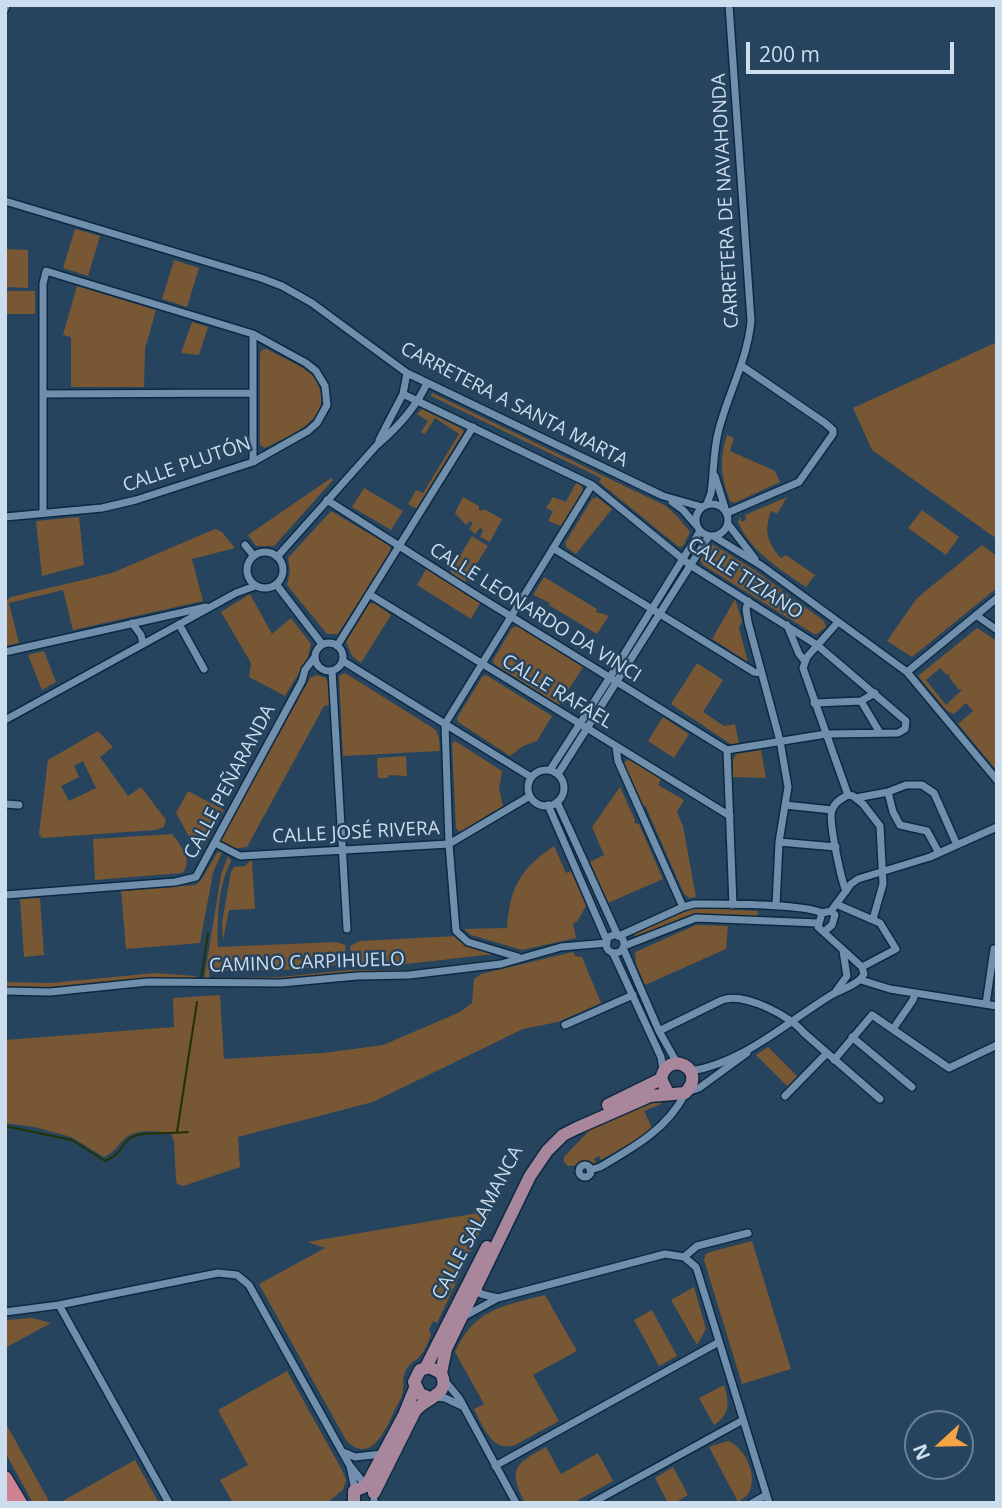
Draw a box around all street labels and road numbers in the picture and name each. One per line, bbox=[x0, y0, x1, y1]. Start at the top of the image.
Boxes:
street label: CARRETERA DE NAVAHONDA bbox=[708, 73, 744, 329]
street label: CARRETERA A SANTA MARTA bbox=[397, 338, 631, 472]
street label: CALLE PLUTÓN bbox=[120, 432, 254, 498]
street label: CALLE TIZIANO bbox=[683, 533, 807, 625]
street label: CALLE LEONARDO DA VINCI bbox=[425, 538, 645, 688]
street label: CALLE RAFAEL bbox=[497, 650, 617, 734]
street label: CALLE PEÑARANDA bbox=[180, 701, 280, 863]
street label: CALLE JOSÉ RIVERA bbox=[272, 817, 440, 849]
street label: CAMINO CARPIHUELO bbox=[209, 948, 405, 978]
street label: CALLE SALAMANCA bbox=[428, 1142, 528, 1304]

